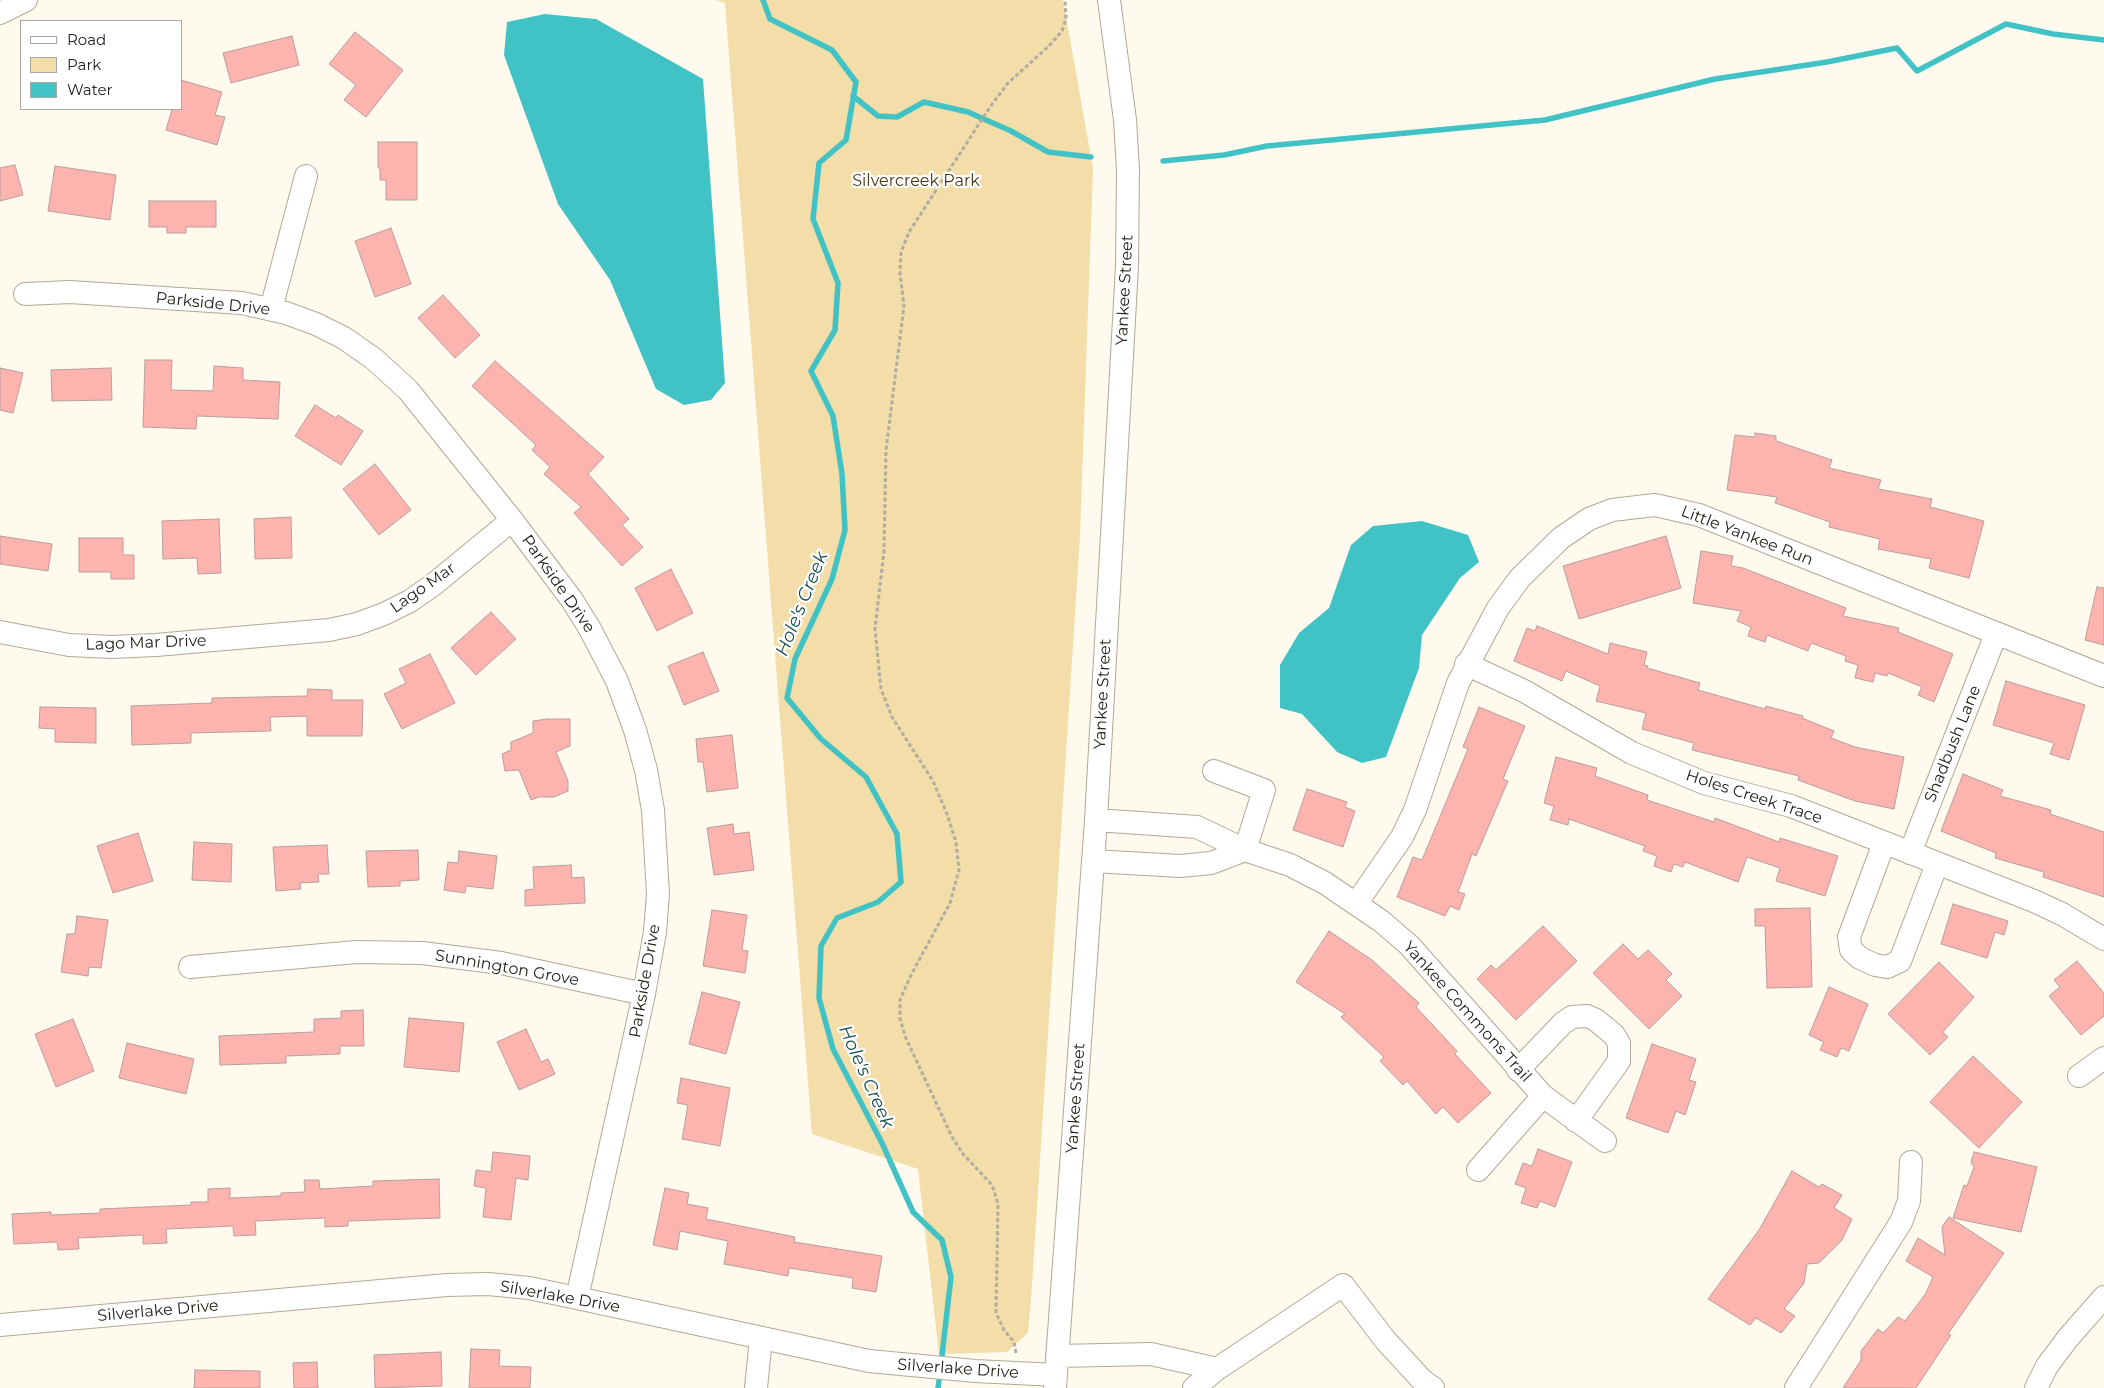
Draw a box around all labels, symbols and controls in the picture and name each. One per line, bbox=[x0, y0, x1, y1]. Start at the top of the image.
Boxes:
legend bbox=[20, 20, 182, 110]
text: Road bbox=[67, 30, 106, 49]
text: Park bbox=[67, 55, 101, 74]
text: Water bbox=[67, 80, 113, 99]
park label: Silvercreek Park bbox=[852, 171, 980, 191]
street label: Yankee Street bbox=[1113, 234, 1137, 346]
street label: Parkside Drive bbox=[155, 288, 271, 320]
street label: Little Yankee Run bbox=[1678, 502, 1816, 570]
street label: Parkside Drive bbox=[517, 531, 599, 637]
water label: Hole's Creek bbox=[771, 549, 833, 659]
street label: Lago Mar bbox=[387, 559, 459, 617]
street label: Lago Mar Drive bbox=[85, 631, 207, 655]
street label: Yankee Street bbox=[1091, 638, 1115, 750]
street label: Shadbush Lane bbox=[1921, 683, 1985, 805]
street label: Holes Creek Trace bbox=[1683, 766, 1825, 828]
street label: Parkside Drive bbox=[626, 923, 664, 1039]
street label: Yankee Commons Trail bbox=[1399, 938, 1535, 1086]
street label: Sunnington Grove bbox=[433, 946, 581, 990]
water label: Hole's Creek bbox=[834, 1022, 898, 1132]
street label: Yankee Street bbox=[1063, 1042, 1089, 1154]
street label: Silverlake Drive bbox=[498, 1277, 622, 1317]
street label: Silverlake Drive bbox=[97, 1296, 219, 1326]
street label: Silverlake Drive bbox=[897, 1355, 1019, 1383]

